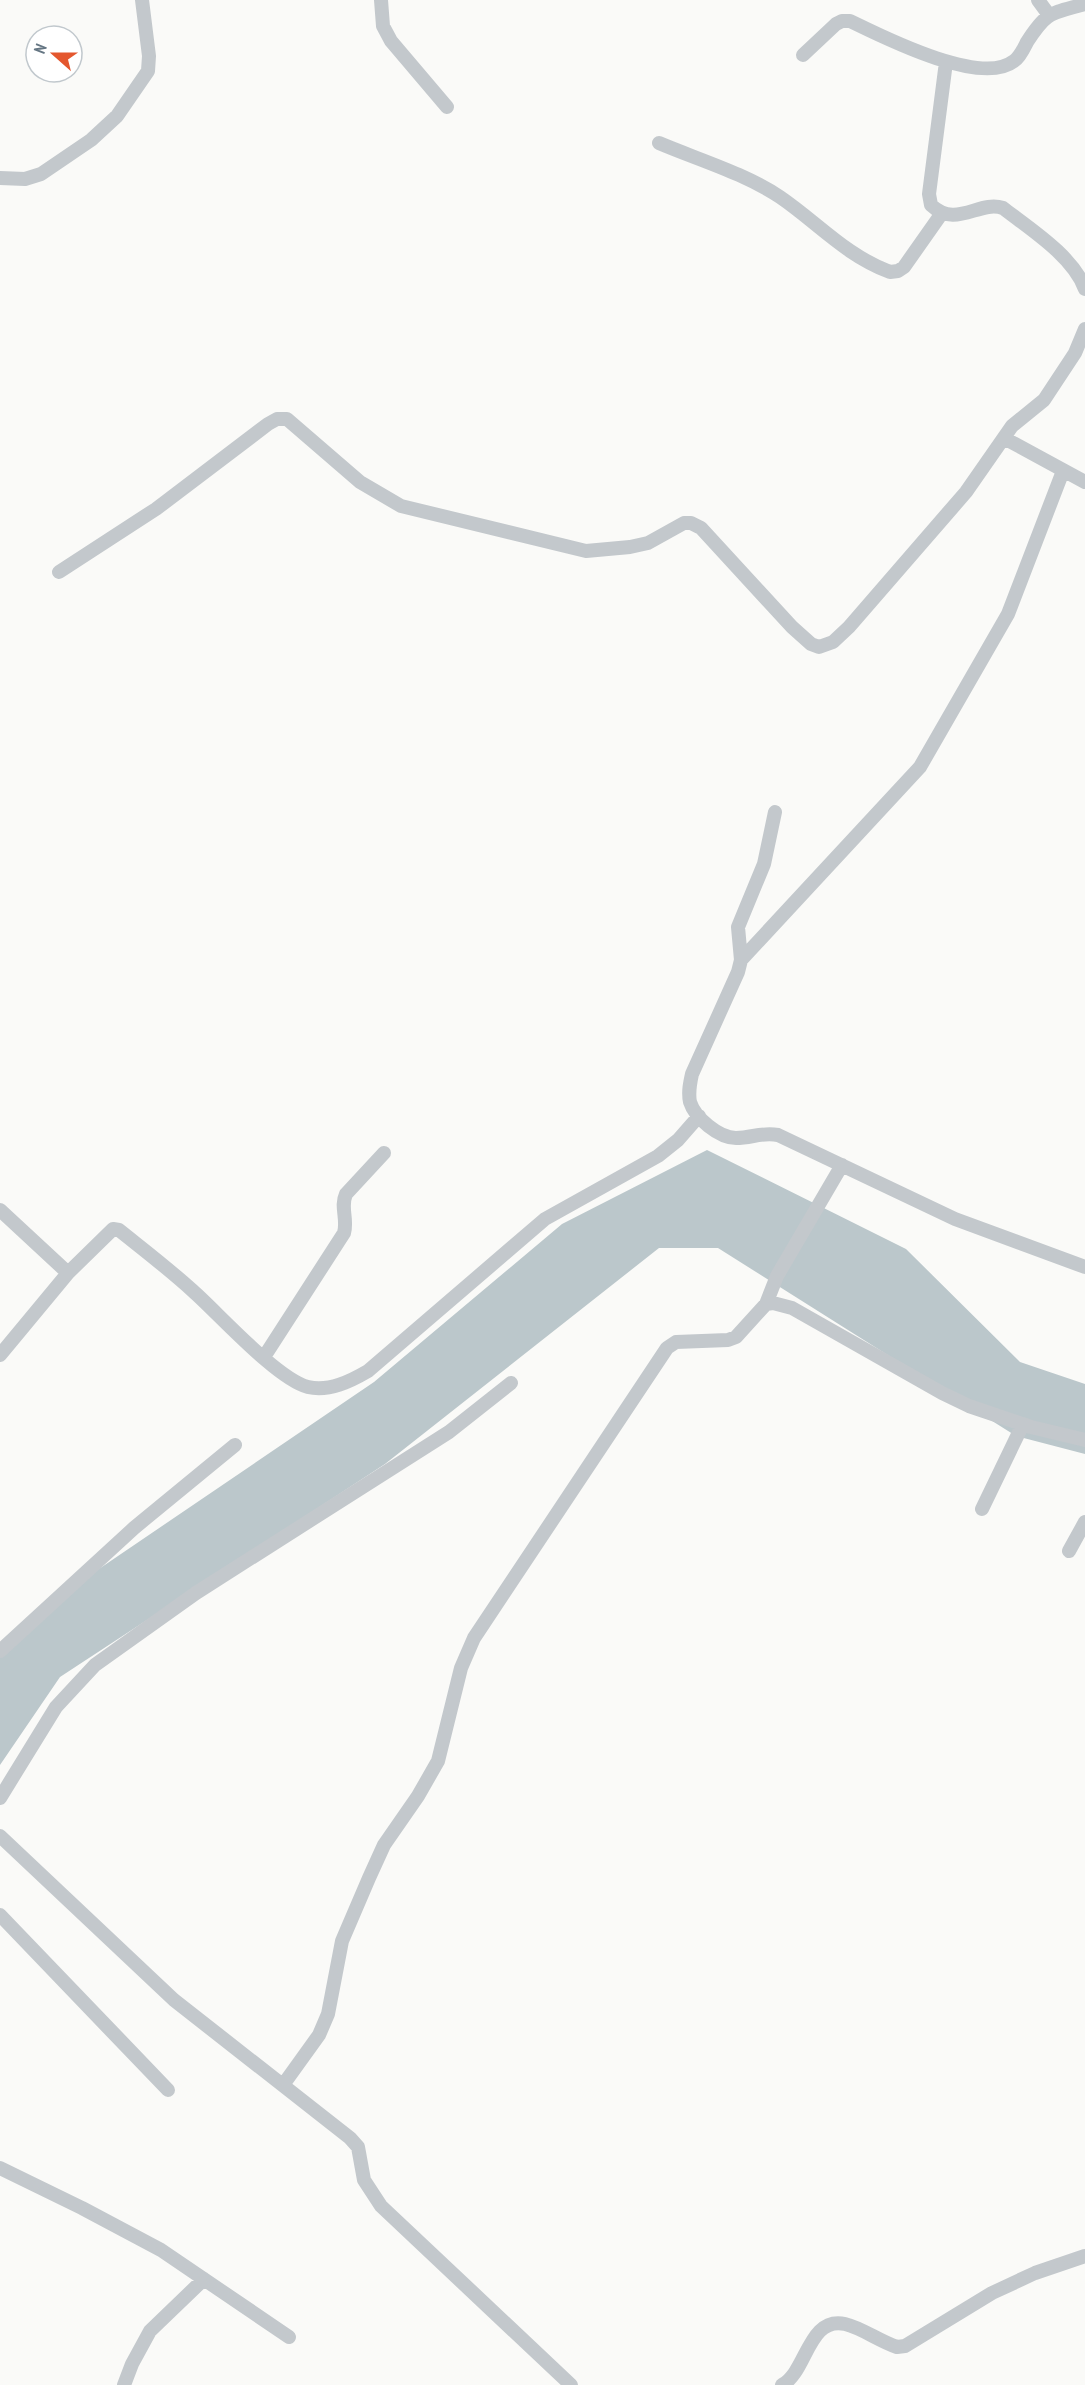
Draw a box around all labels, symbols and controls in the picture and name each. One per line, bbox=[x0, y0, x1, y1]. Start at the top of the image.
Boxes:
north arrow bbox=[24, 24, 84, 84]
text: N bbox=[29, 41, 51, 56]

